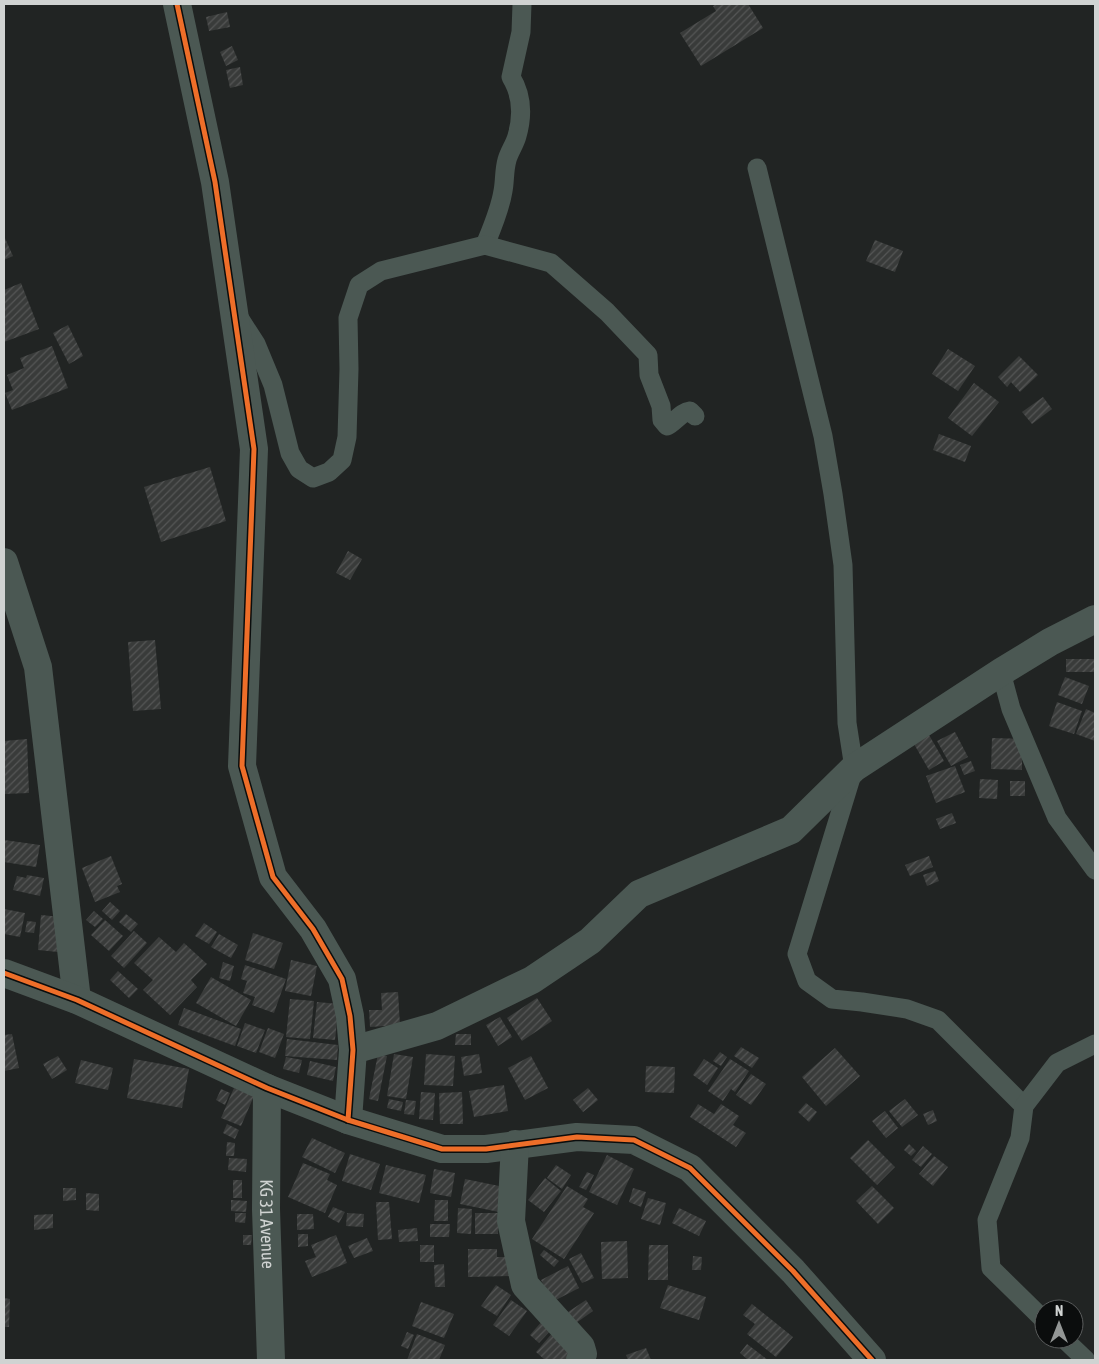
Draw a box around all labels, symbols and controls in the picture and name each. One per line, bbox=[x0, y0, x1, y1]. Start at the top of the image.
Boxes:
street label: KG 31 Avenue bbox=[256, 1179, 279, 1269]
north arrow bbox=[1034, 1299, 1084, 1349]
text: N bbox=[1055, 1303, 1063, 1319]

